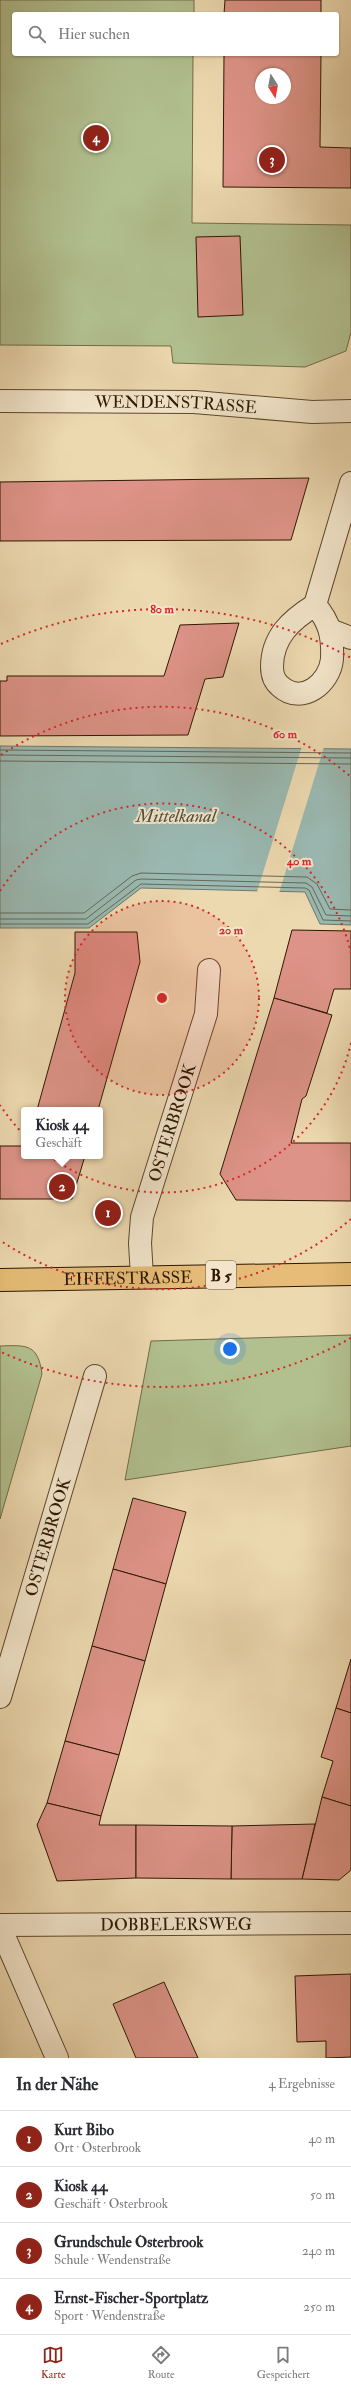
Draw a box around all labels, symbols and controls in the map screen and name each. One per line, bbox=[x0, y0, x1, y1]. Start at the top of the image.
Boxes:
search box bbox=[12, 12, 339, 56]
icon: search bbox=[26, 23, 48, 45]
text: Hier suchen bbox=[58, 25, 130, 44]
north arrow bbox=[255, 68, 291, 104]
pin: 4 bbox=[83, 123, 109, 153]
pin: 3 bbox=[259, 145, 285, 175]
street label: WENDENSTRASSE bbox=[94, 391, 258, 418]
text: 80 m bbox=[150, 602, 174, 617]
text: 60 m bbox=[273, 727, 298, 742]
water label: Mittelkanal bbox=[135, 805, 218, 828]
text: 40 m bbox=[286, 854, 312, 869]
text: 20 m bbox=[219, 923, 244, 938]
centre of rings bbox=[155, 991, 169, 1005]
street label: OSTERBROOK bbox=[144, 1060, 201, 1185]
popup bbox=[21, 1107, 103, 1159]
text: Kiosk 44 bbox=[35, 1116, 89, 1135]
text: Geschäft bbox=[35, 1135, 82, 1151]
pin: 2 bbox=[49, 1172, 75, 1202]
pin: 1 bbox=[95, 1198, 121, 1228]
road number: B 5 bbox=[206, 1261, 236, 1289]
street label: EIFFESTRASSE bbox=[63, 1267, 193, 1290]
your location bbox=[220, 1339, 240, 1359]
street label: OSTERBROOK bbox=[20, 1474, 76, 1599]
street label: DOBBELERSWEG bbox=[100, 1914, 252, 1935]
text: In der Nähe bbox=[16, 2074, 98, 2095]
text: 4 Ergebnisse bbox=[268, 2076, 335, 2092]
text: Kurt Bibo bbox=[54, 2121, 114, 2140]
text: 1 bbox=[27, 2131, 31, 2147]
text: 40 m bbox=[309, 2131, 335, 2147]
text: Ort · Osterbrook bbox=[54, 2140, 141, 2156]
text: Kiosk 44 bbox=[54, 2177, 107, 2196]
text: 2 bbox=[26, 2187, 32, 2203]
text: 50 m bbox=[310, 2187, 335, 2203]
text: Geschäft · Osterbrook bbox=[54, 2196, 168, 2212]
text: Grundschule Osterbrook bbox=[54, 2233, 203, 2252]
text: 3 bbox=[27, 2243, 32, 2259]
text: 240 m bbox=[302, 2243, 335, 2259]
text: Schule · Wendenstraße bbox=[54, 2252, 171, 2268]
text: Ernst-Fischer-Sportplatz bbox=[54, 2289, 208, 2308]
text: 4 bbox=[25, 2299, 33, 2315]
text: 250 m bbox=[303, 2299, 335, 2315]
text: Sport · Wendenstraße bbox=[54, 2308, 165, 2324]
tab: Karte bbox=[41, 2344, 66, 2381]
tab: Route bbox=[148, 2344, 175, 2381]
tab: Gespeichert bbox=[257, 2344, 310, 2381]

